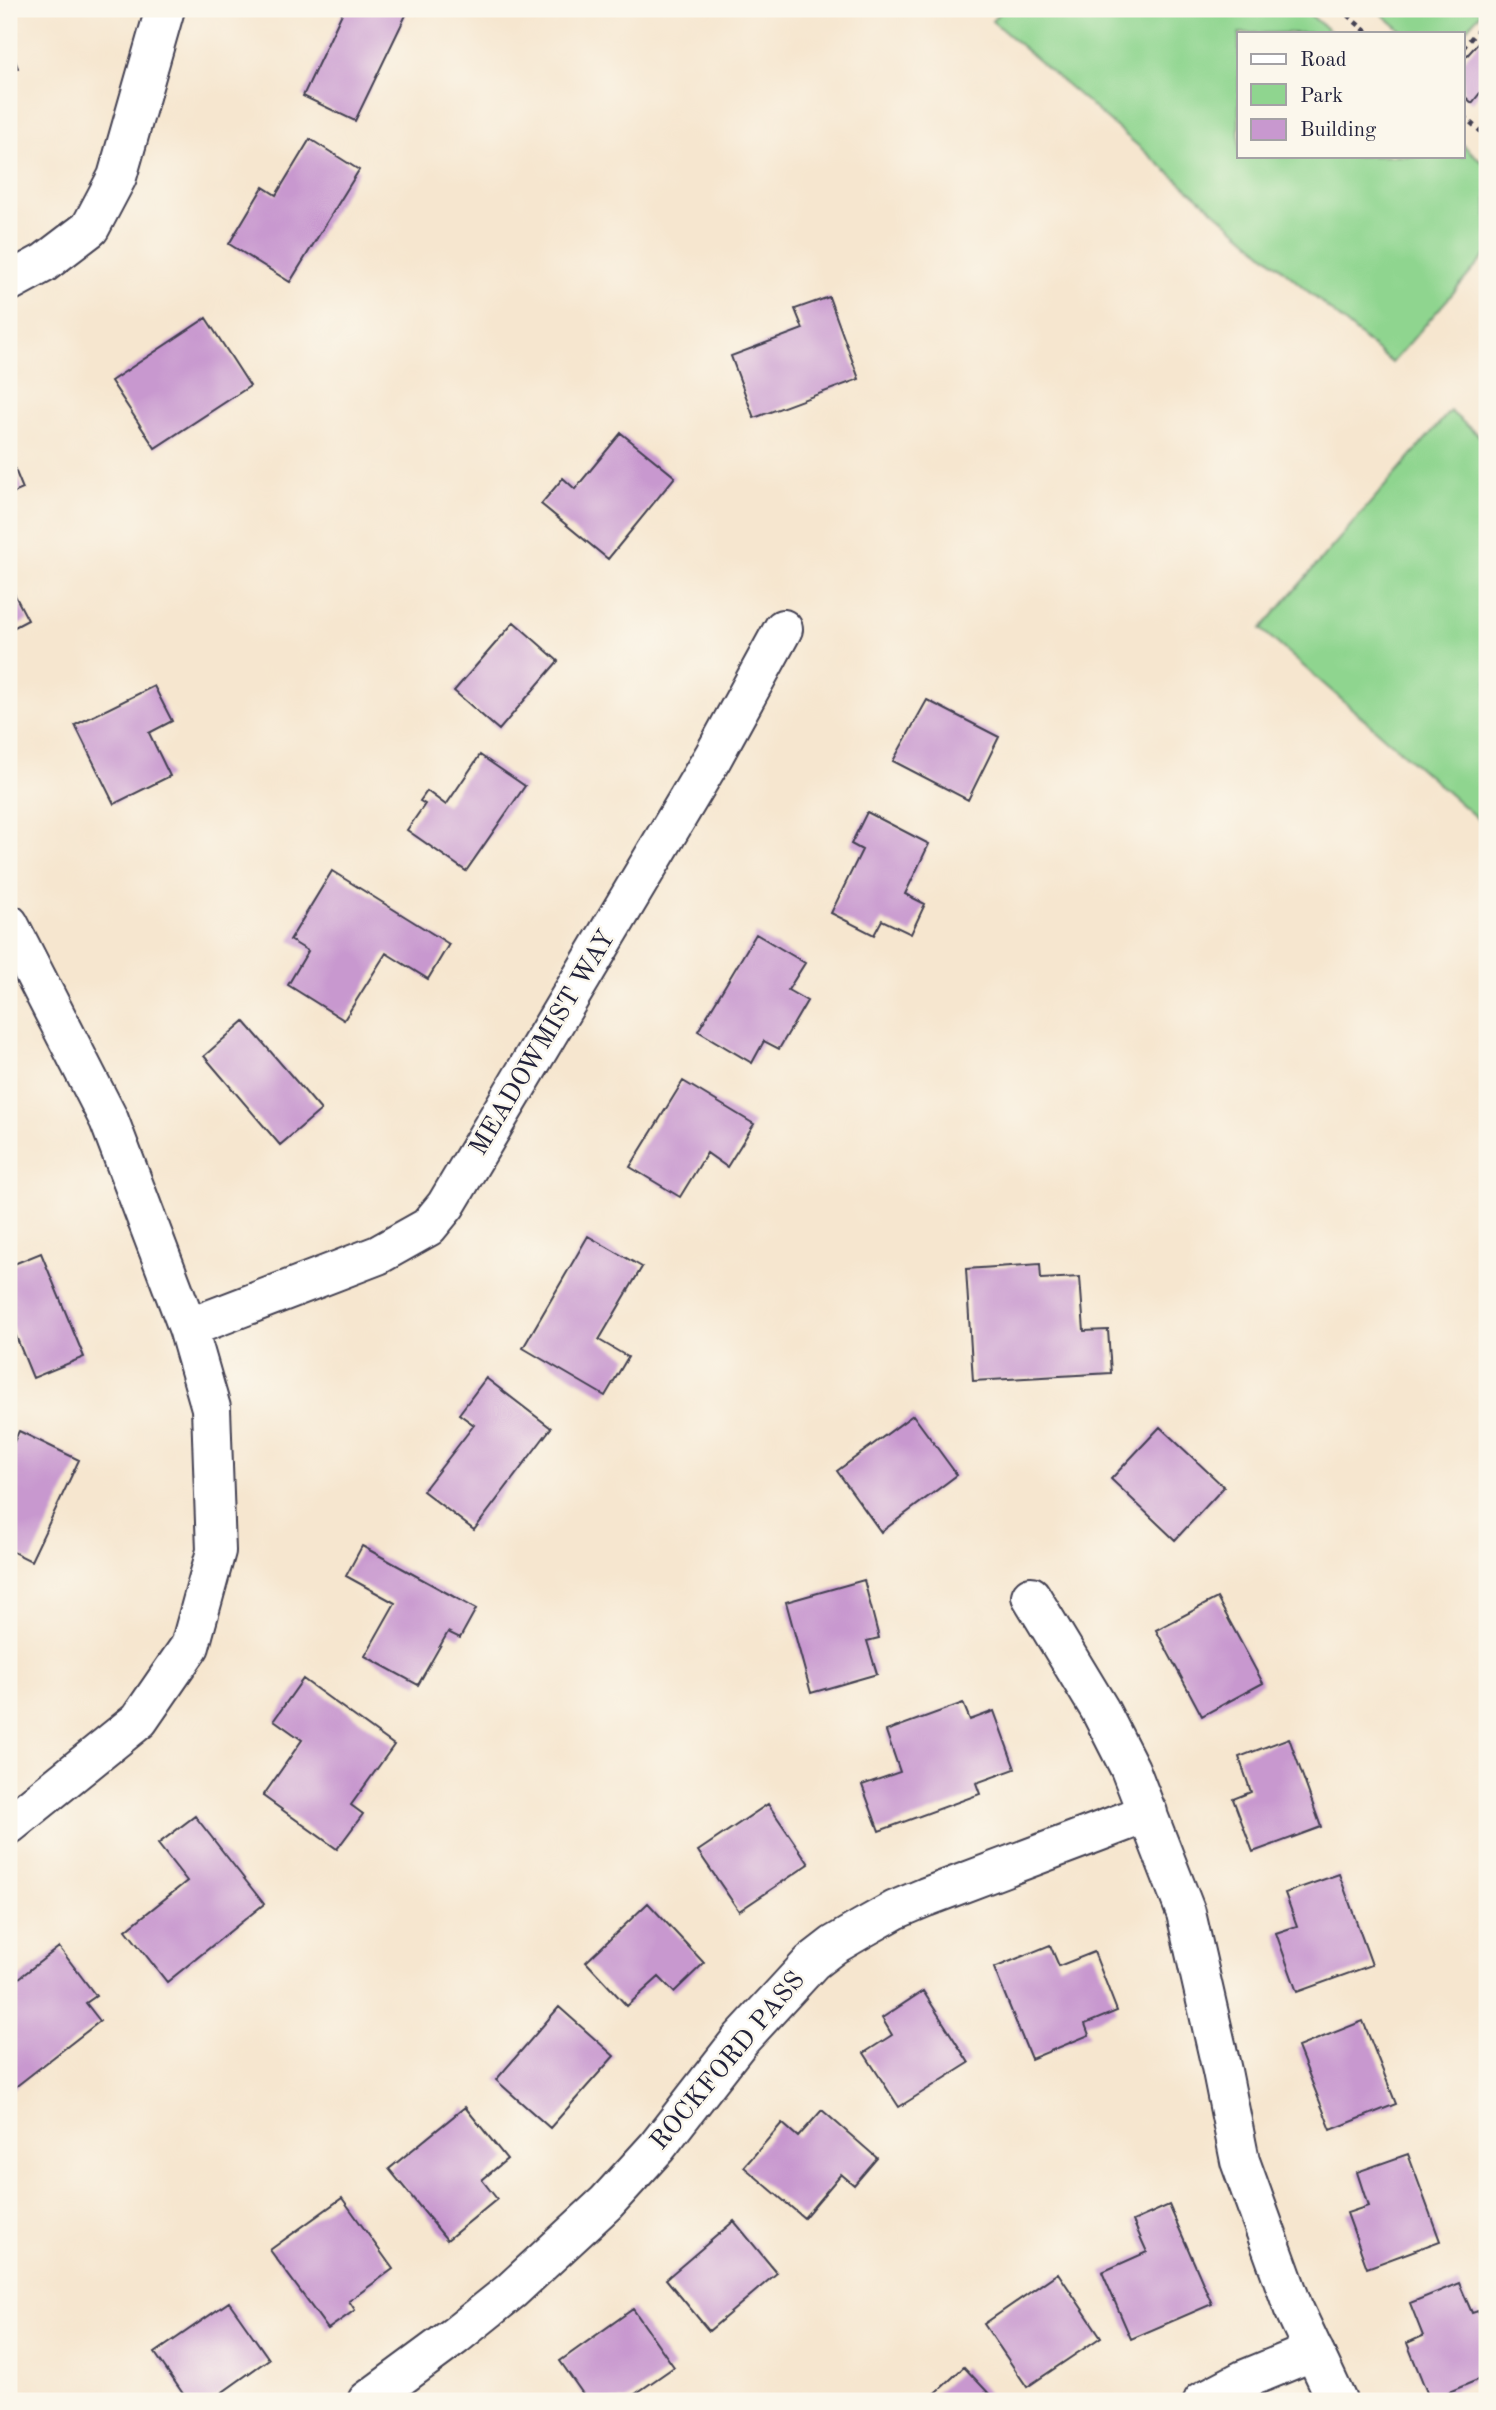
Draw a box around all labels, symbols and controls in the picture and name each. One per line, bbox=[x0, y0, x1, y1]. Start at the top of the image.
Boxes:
legend bbox=[1237, 32, 1464, 158]
text: Road bbox=[1300, 50, 1347, 71]
text: Park bbox=[1300, 86, 1343, 107]
text: Building bbox=[1300, 120, 1377, 141]
street label: MEADOWMIST WAY bbox=[466, 926, 620, 1160]
street label: ROCKFORD PASS bbox=[646, 1967, 810, 2155]

